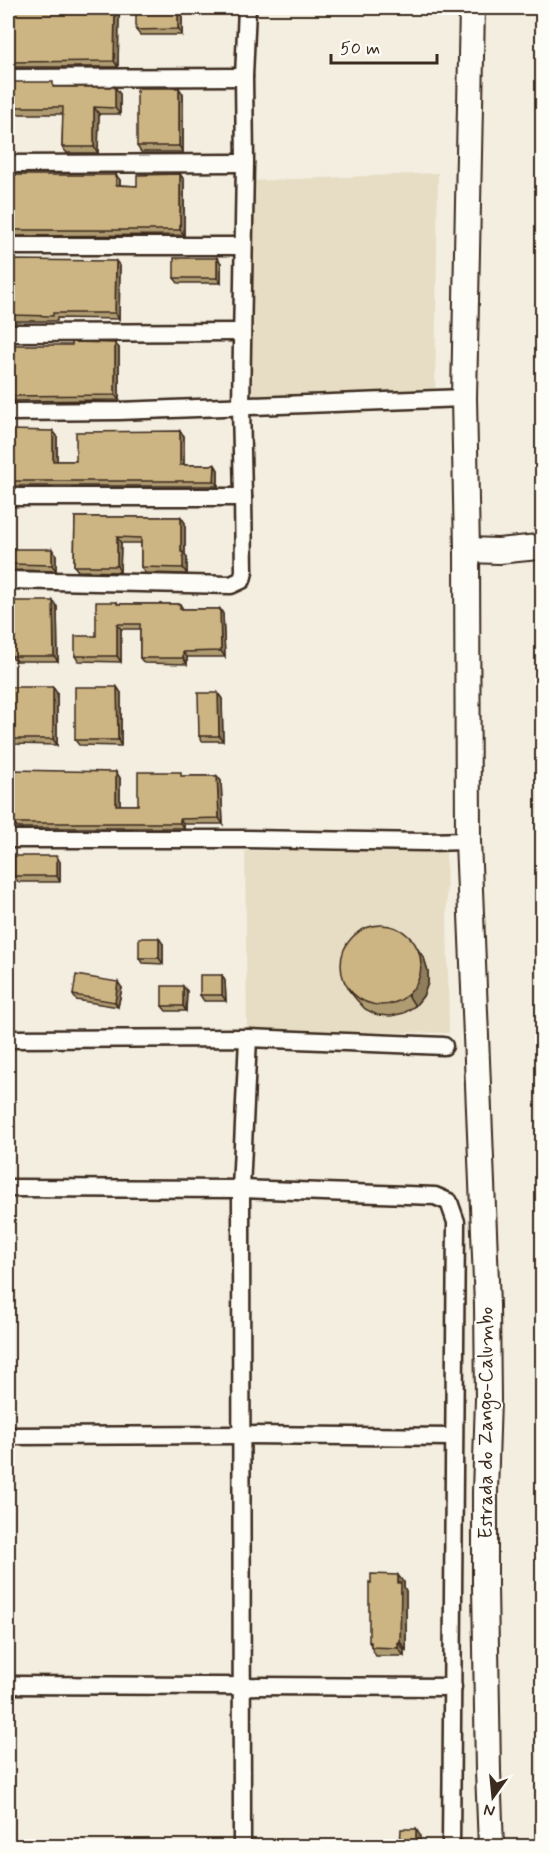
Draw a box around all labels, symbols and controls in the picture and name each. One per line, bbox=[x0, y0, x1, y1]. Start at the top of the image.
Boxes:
scale bar bbox=[331, 27, 438, 65]
text: 50 m bbox=[340, 37, 380, 61]
street label: Estrada do Zango-Calumbo bbox=[473, 1307, 501, 1539]
north arrow bbox=[463, 1767, 523, 1827]
text: N bbox=[482, 1799, 497, 1822]

